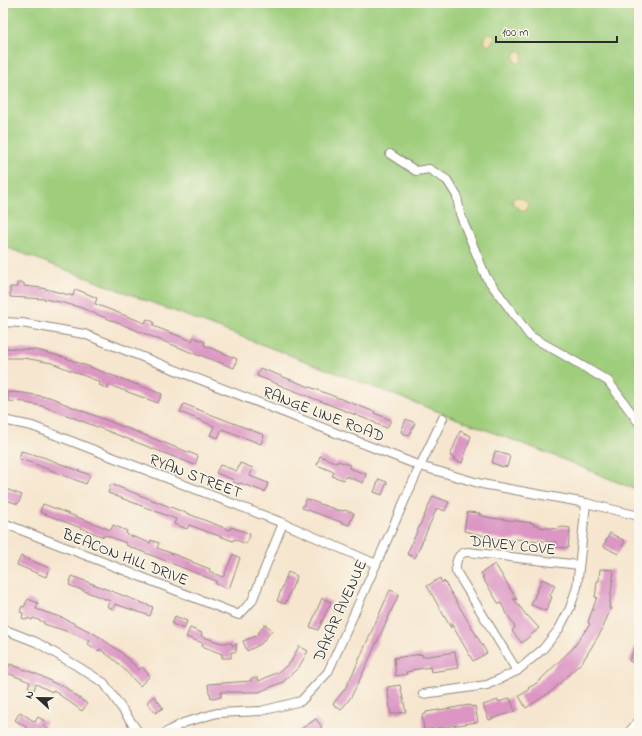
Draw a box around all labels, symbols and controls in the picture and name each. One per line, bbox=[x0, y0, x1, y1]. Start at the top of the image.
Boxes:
scale bar bbox=[496, 18, 617, 44]
text: 100 m bbox=[502, 24, 529, 42]
street label: RANGE LINE ROAD bbox=[259, 381, 388, 449]
street label: RYAN STREET bbox=[145, 448, 245, 506]
street label: BEACON HILL DRIVE bbox=[58, 522, 192, 593]
street label: DAVEY COVE bbox=[468, 529, 557, 562]
street label: DAKAR AVENUE bbox=[307, 556, 374, 667]
north arrow bbox=[18, 678, 58, 718]
text: N bbox=[21, 688, 38, 701]

